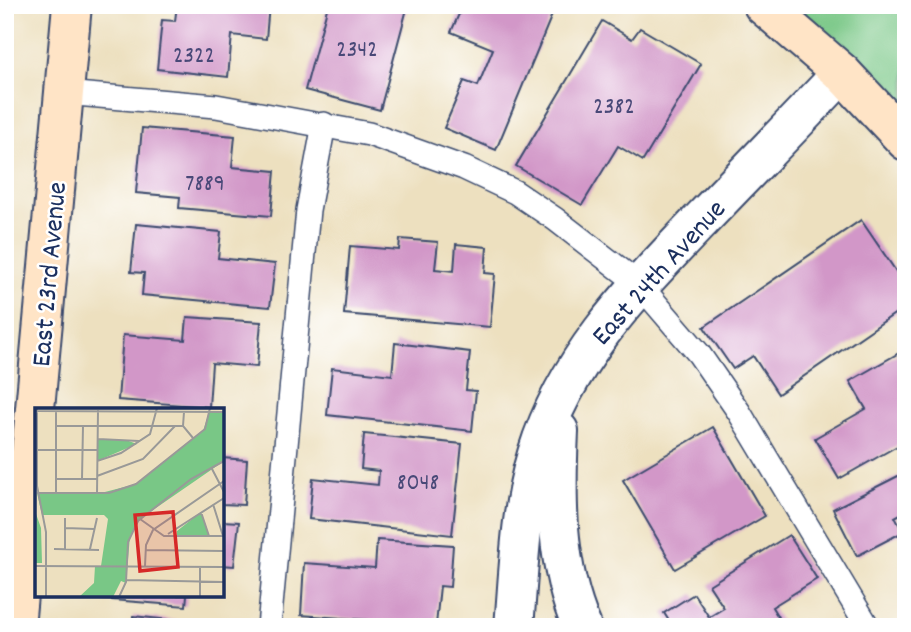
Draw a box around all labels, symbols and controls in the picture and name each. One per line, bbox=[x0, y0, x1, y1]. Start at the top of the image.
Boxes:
house number: 2342 bbox=[336, 34, 378, 68]
house number: 2322 bbox=[173, 40, 215, 74]
house number: 2382 bbox=[593, 91, 635, 125]
house number: 7889 bbox=[185, 168, 225, 202]
street label: East 23rd Avenue bbox=[24, 180, 80, 369]
street label: East 24th Avenue bbox=[584, 192, 737, 356]
inset map bbox=[35, 408, 224, 597]
house number: 8048 bbox=[397, 467, 439, 501]

